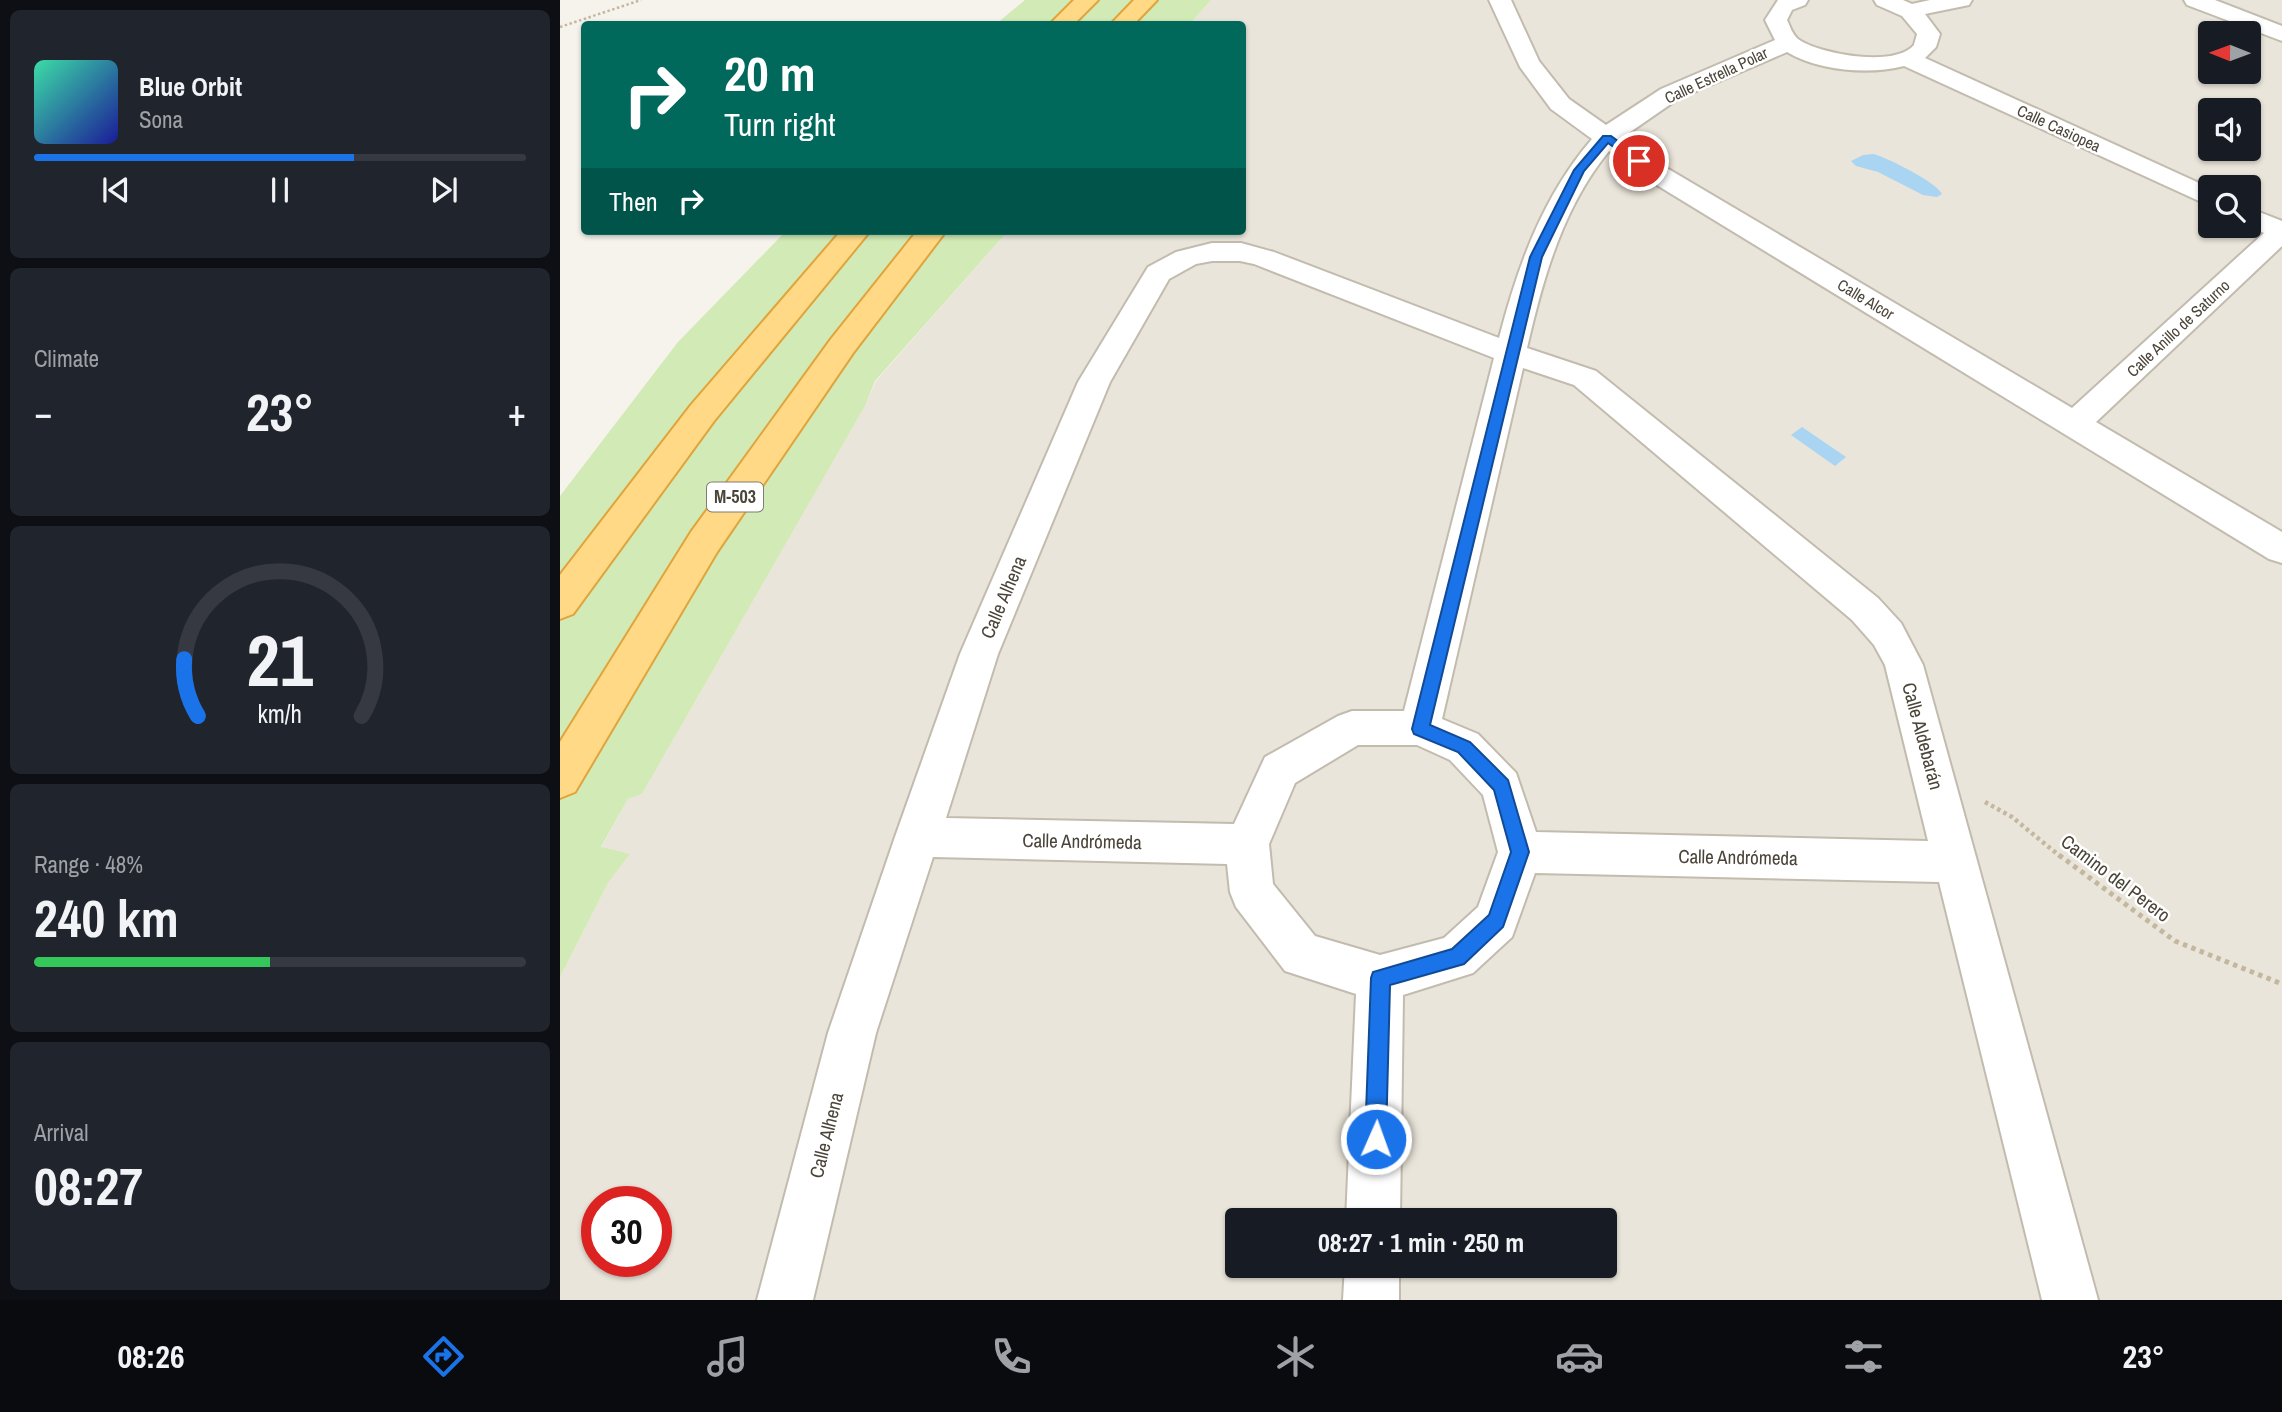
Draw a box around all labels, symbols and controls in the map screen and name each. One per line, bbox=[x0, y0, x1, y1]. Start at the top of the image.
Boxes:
north arrow bbox=[2198, 21, 2261, 84]
map controls bbox=[2198, 21, 2261, 238]
text: 20 m bbox=[724, 40, 816, 106]
street label: Calle Estrella Polar bbox=[1661, 41, 1772, 109]
icon: right bbox=[609, 49, 700, 140]
text: Blue Orbit bbox=[139, 69, 242, 104]
button: sound bbox=[2198, 98, 2261, 161]
street label: Calle Casiopea bbox=[2014, 99, 2105, 157]
text: Turn right bbox=[724, 103, 836, 146]
text: Sona bbox=[139, 104, 183, 135]
pin bbox=[1609, 131, 1669, 191]
icon: arrive bbox=[1620, 142, 1658, 180]
icon: previous bbox=[97, 171, 135, 209]
icon: pause bbox=[261, 171, 299, 209]
icon: next bbox=[425, 171, 463, 209]
button: search bbox=[2198, 175, 2261, 238]
icon: right bbox=[672, 182, 710, 220]
text: Then bbox=[609, 184, 658, 219]
street label: Calle Alcor bbox=[1833, 273, 1899, 325]
street label: Calle Anillo de Saturno bbox=[2122, 274, 2234, 382]
text: Climate bbox=[34, 343, 99, 374]
text: 23° bbox=[246, 377, 314, 447]
text: − bbox=[34, 387, 52, 438]
text: + bbox=[508, 387, 526, 438]
road number: M-503 bbox=[707, 482, 763, 512]
street label: Calle Alhena bbox=[974, 551, 1032, 642]
text: 21 bbox=[247, 611, 314, 709]
street label: Calle Aldebarán bbox=[1896, 680, 1950, 792]
text: km/h bbox=[258, 697, 302, 731]
street label: Calle Andrómeda bbox=[1022, 827, 1142, 855]
street label: Camino del Perero bbox=[2056, 828, 2176, 928]
street label: Calle Andrómeda bbox=[1678, 843, 1798, 871]
text: Range · 48% bbox=[34, 849, 143, 880]
text: 240 km bbox=[34, 883, 179, 953]
street label: Calle Alhena bbox=[803, 1089, 849, 1181]
position arrow bbox=[1339, 1102, 1413, 1176]
text: Arrival bbox=[34, 1117, 89, 1148]
text: 08:27 bbox=[34, 1151, 143, 1221]
speed limit sign: 30 bbox=[581, 1186, 672, 1277]
text: 08:27 · 1 min · 250 m bbox=[1318, 1225, 1524, 1260]
icon: directions bbox=[419, 1332, 468, 1381]
icon: music bbox=[703, 1332, 752, 1381]
icon: phone bbox=[987, 1332, 1036, 1381]
icon: climate bbox=[1271, 1332, 1320, 1381]
icon: car bbox=[1555, 1332, 1604, 1381]
icon: filters bbox=[1839, 1332, 1888, 1381]
text: 08:26 bbox=[117, 1335, 185, 1378]
text: 23° bbox=[2123, 1335, 2165, 1378]

